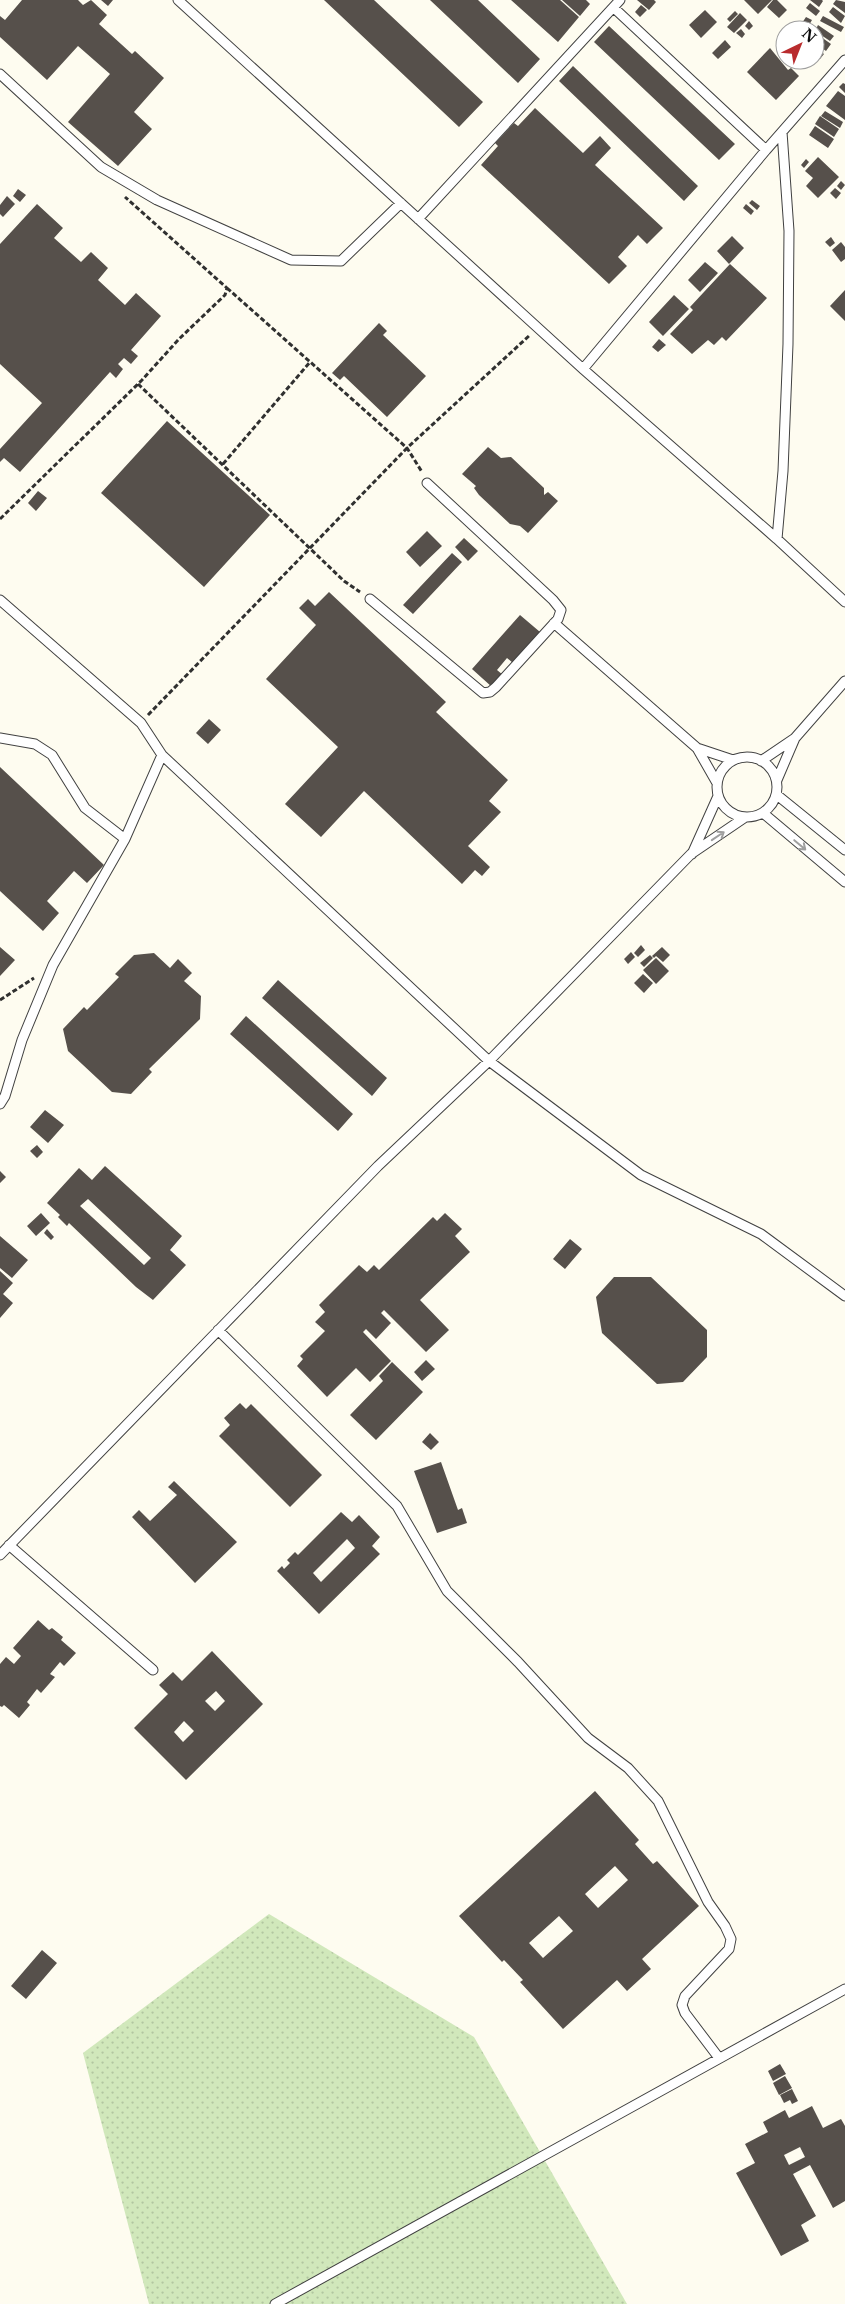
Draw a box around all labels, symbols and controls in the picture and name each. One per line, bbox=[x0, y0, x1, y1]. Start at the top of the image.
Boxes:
north arrow bbox=[775, 20, 825, 70]
text: N bbox=[798, 24, 820, 47]
one-way arrow bbox=[711, 831, 725, 841]
one-way arrow bbox=[794, 839, 807, 850]

